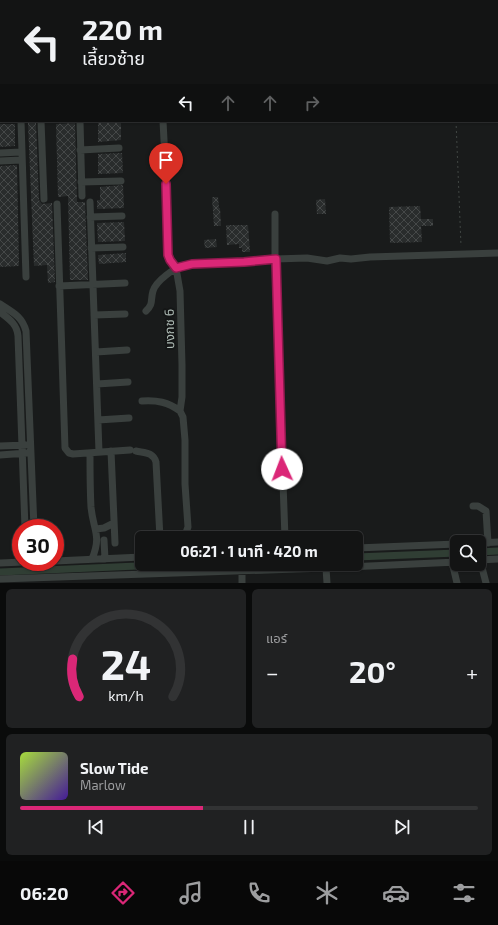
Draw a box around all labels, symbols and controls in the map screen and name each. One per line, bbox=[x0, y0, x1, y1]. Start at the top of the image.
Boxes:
text: 220 m bbox=[82, 12, 163, 46]
icon: left bbox=[16, 16, 68, 68]
text: เลี้ยวซ้าย bbox=[82, 47, 145, 69]
icon: left bbox=[175, 92, 197, 114]
icon: ahead bbox=[217, 92, 239, 114]
icon: ahead bbox=[259, 92, 281, 114]
icon: right bbox=[301, 92, 323, 114]
pin bbox=[149, 143, 183, 184]
icon: arrive bbox=[155, 149, 177, 171]
street label: บงกช 6 bbox=[161, 309, 177, 349]
position arrow bbox=[261, 448, 303, 490]
speed limit sign: 30 bbox=[12, 519, 64, 571]
map controls bbox=[450, 535, 486, 571]
button: search bbox=[450, 535, 486, 571]
text: 06:21 · 1 นาที · 420 m bbox=[180, 542, 318, 560]
text: แอร์ bbox=[266, 630, 287, 646]
text: 24 bbox=[101, 637, 151, 687]
text: 20° bbox=[349, 653, 396, 689]
text: − bbox=[266, 659, 279, 685]
text: + bbox=[466, 659, 478, 685]
text: km/h bbox=[108, 686, 144, 703]
text: Slow Tide bbox=[80, 759, 148, 777]
text: Marlow bbox=[80, 777, 126, 793]
icon: previous bbox=[85, 816, 107, 838]
icon: pause bbox=[238, 816, 260, 838]
icon: next bbox=[391, 816, 413, 838]
icon: directions bbox=[109, 879, 137, 907]
icon: music bbox=[177, 879, 205, 907]
icon: phone bbox=[245, 879, 273, 907]
icon: climate bbox=[313, 879, 341, 907]
icon: car bbox=[382, 879, 410, 907]
icon: filters bbox=[450, 879, 478, 907]
text: 06:20 bbox=[20, 882, 69, 904]

